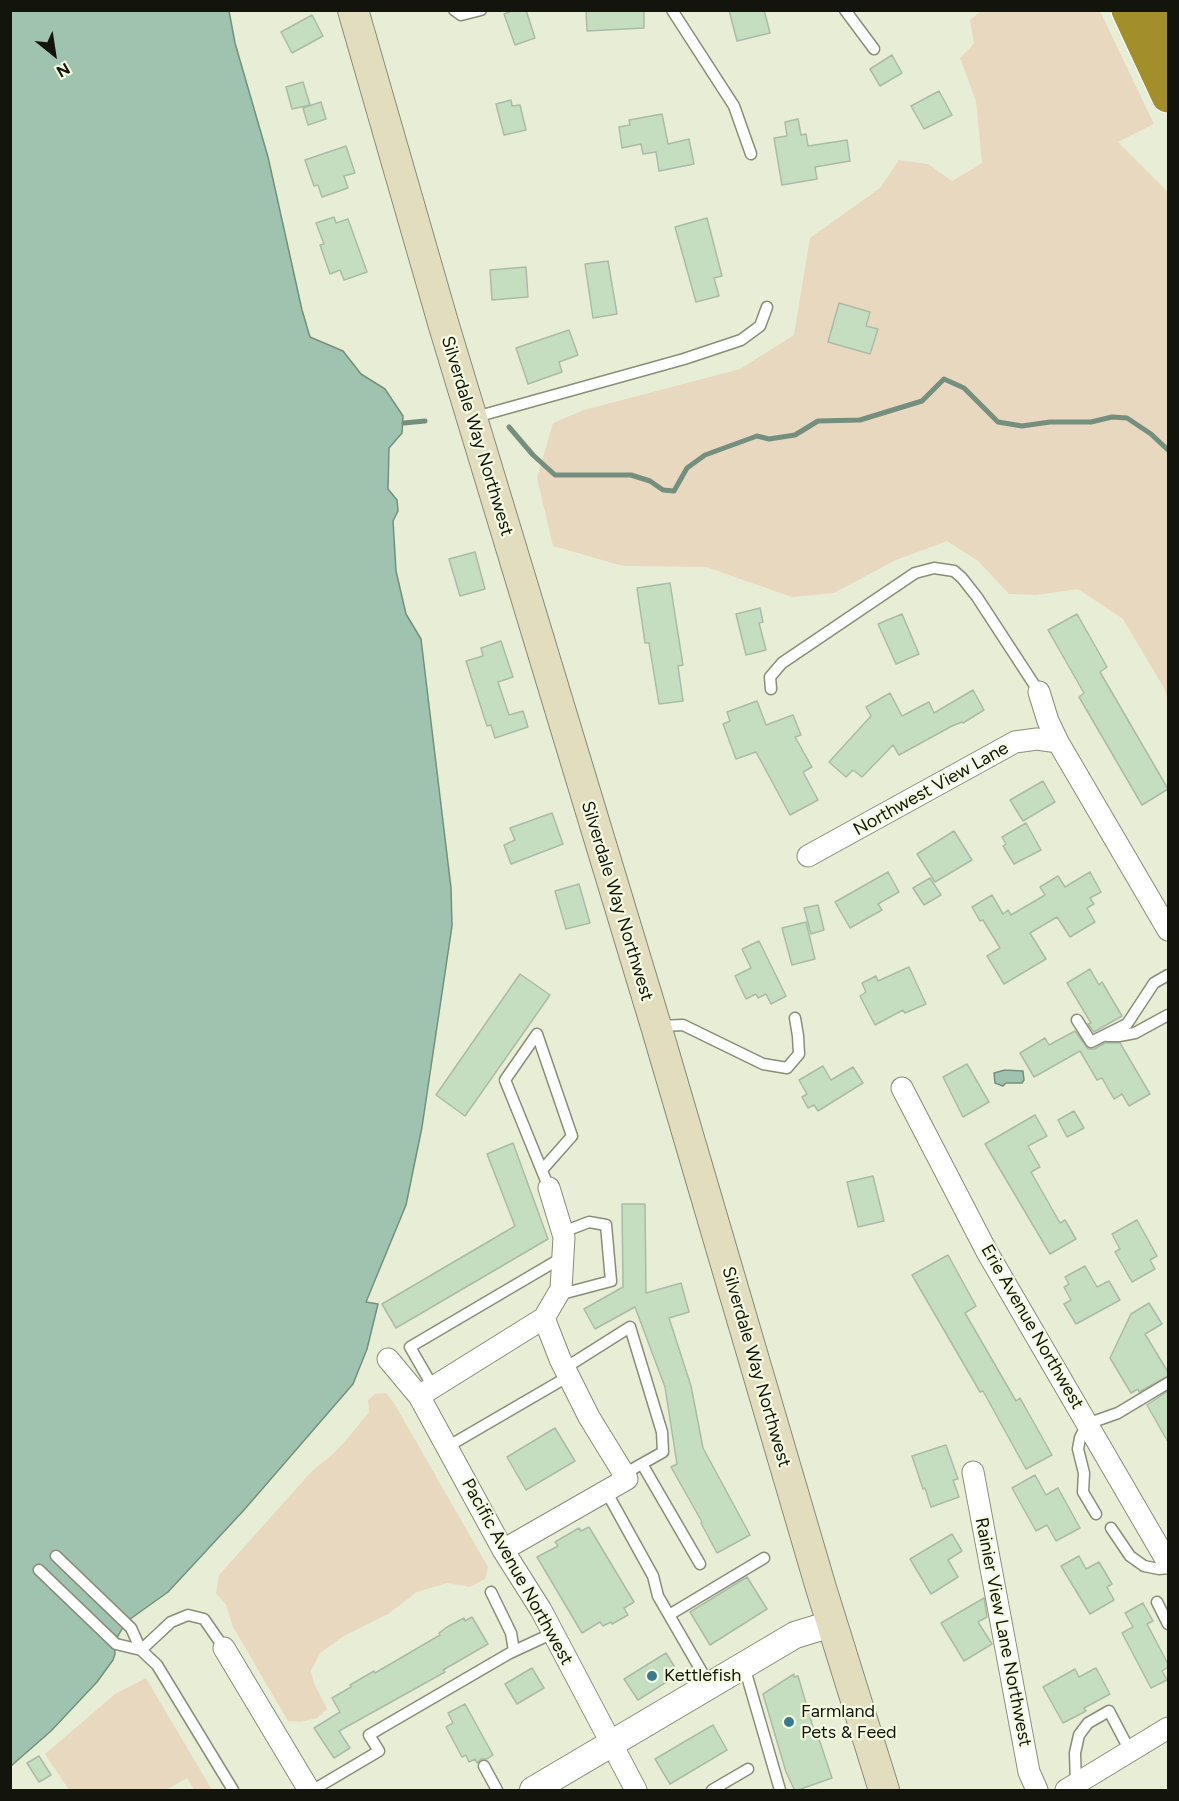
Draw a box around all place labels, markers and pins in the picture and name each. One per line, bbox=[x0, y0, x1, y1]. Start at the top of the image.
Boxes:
place label: Kettlefish bbox=[664, 1665, 741, 1687]
marker: Kettlefish bbox=[645, 1669, 659, 1683]
place label: Farmland Pets & Feed bbox=[801, 1701, 897, 1744]
marker: Farmland Pets & Feed bbox=[782, 1715, 796, 1729]

